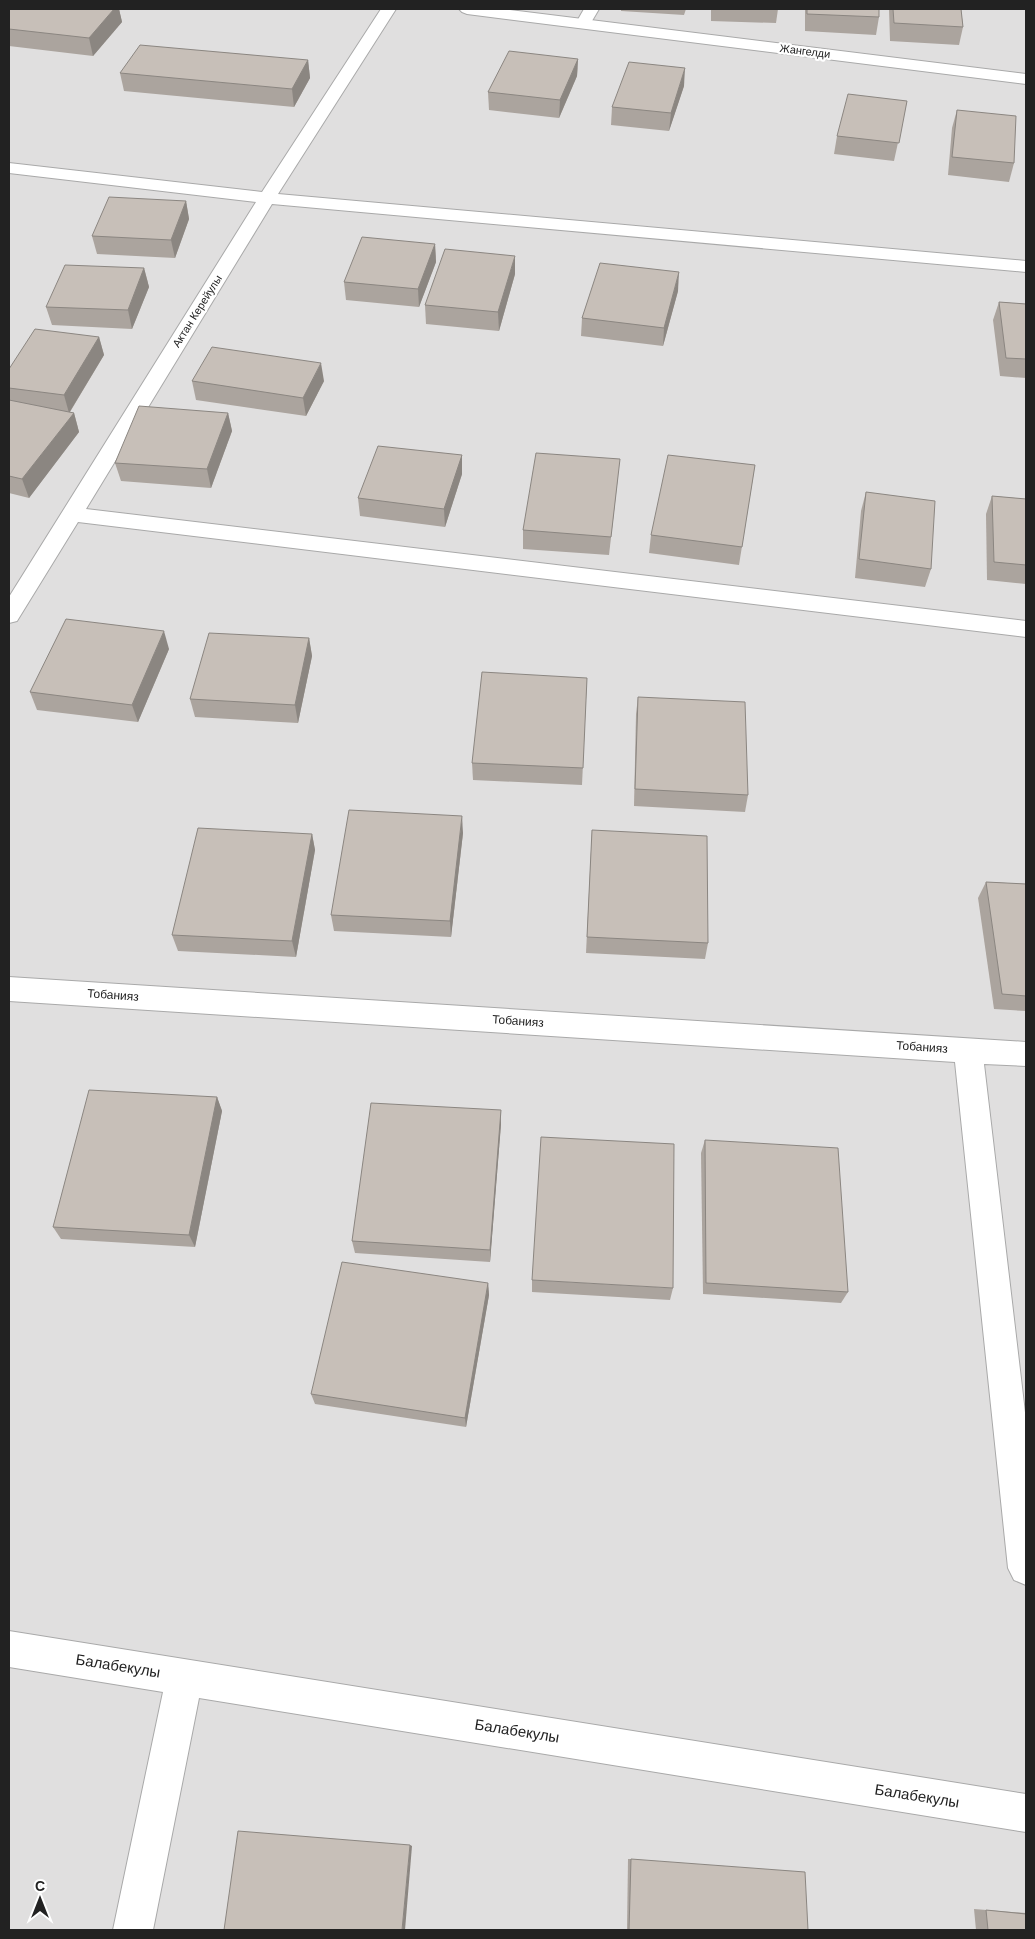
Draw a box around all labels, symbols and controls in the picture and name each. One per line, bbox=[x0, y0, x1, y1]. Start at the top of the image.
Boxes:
street label: Жангелди bbox=[779, 41, 831, 61]
street label: Актан Керейулы bbox=[169, 272, 225, 350]
street label: Тобанияз bbox=[87, 985, 140, 1005]
street label: Тобанияз bbox=[492, 1011, 545, 1031]
street label: Тобанияз bbox=[896, 1037, 949, 1057]
street label: Балабекулы bbox=[74, 1649, 162, 1683]
street label: Балабекулы bbox=[473, 1714, 561, 1748]
street label: Балабекулы bbox=[873, 1779, 961, 1813]
north arrow bbox=[15, 1874, 65, 1924]
text: С bbox=[35, 1877, 45, 1895]

